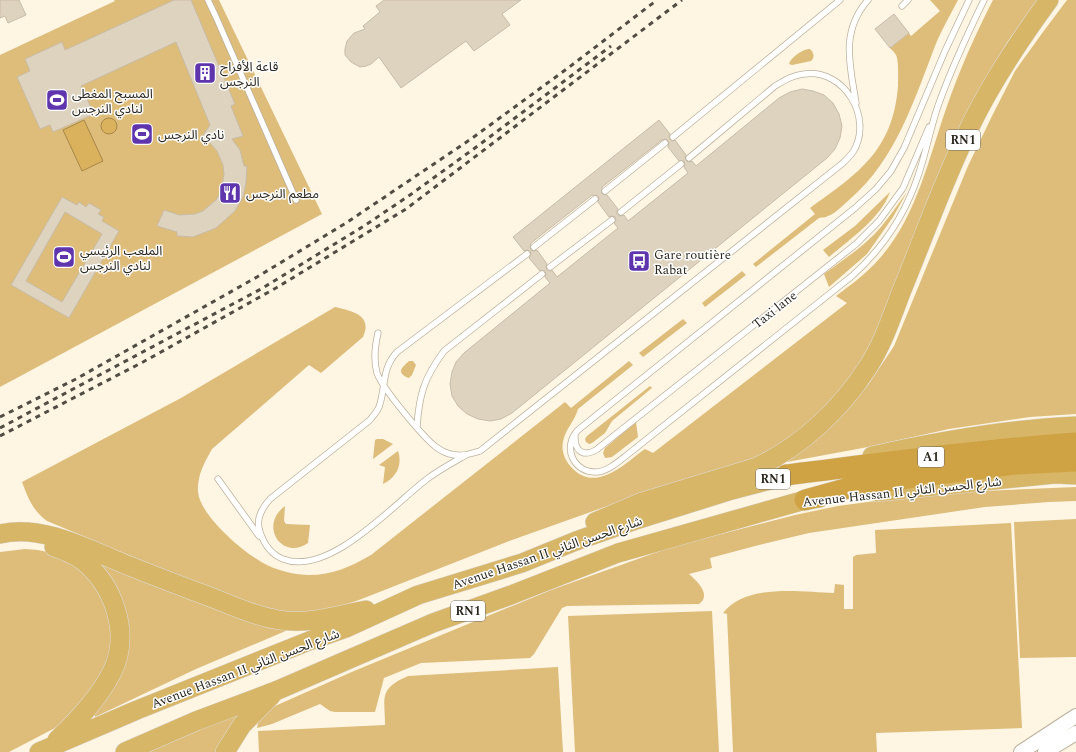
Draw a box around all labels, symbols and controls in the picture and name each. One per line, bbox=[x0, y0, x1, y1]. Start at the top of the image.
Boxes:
place label: قاعة الأفراح النرجس bbox=[220, 57, 279, 92]
building icon: قاعة الأفراح النرجس bbox=[192, 60, 218, 86]
place label: المسبح المغطى لنادي النرجس bbox=[72, 84, 153, 119]
sports icon: المسبح المغطى لنادي النرجس bbox=[44, 87, 70, 113]
sports icon: نادي النرجس bbox=[129, 121, 155, 147]
place label: نادي النرجس bbox=[158, 125, 224, 145]
road number: RN1 bbox=[946, 130, 980, 150]
restaurant icon: مطعم النرجس bbox=[217, 180, 243, 206]
place label: مطعم النرجس bbox=[246, 184, 319, 204]
place label: الملعب الرئيسي لنادي النرجس bbox=[80, 241, 162, 276]
sports icon: الملعب الرئيسي لنادي النرجس bbox=[51, 244, 77, 270]
place label: Gare routière Rabat bbox=[654, 245, 731, 280]
bus stop icon: Gare routière Rabat bbox=[626, 248, 652, 274]
street label: Taxi lane bbox=[748, 286, 801, 334]
road number: A1 bbox=[918, 447, 944, 467]
road number: RN1 bbox=[756, 469, 790, 489]
street label: Avenue Hassan II شارع الحسن الثاني bbox=[802, 472, 1003, 512]
street label: Avenue Hassan II شارع الحسن الثاني bbox=[450, 511, 645, 595]
road number: RN1 bbox=[451, 601, 485, 621]
street label: Avenue Hassan II شارع الحسن الثاني bbox=[148, 624, 342, 714]

